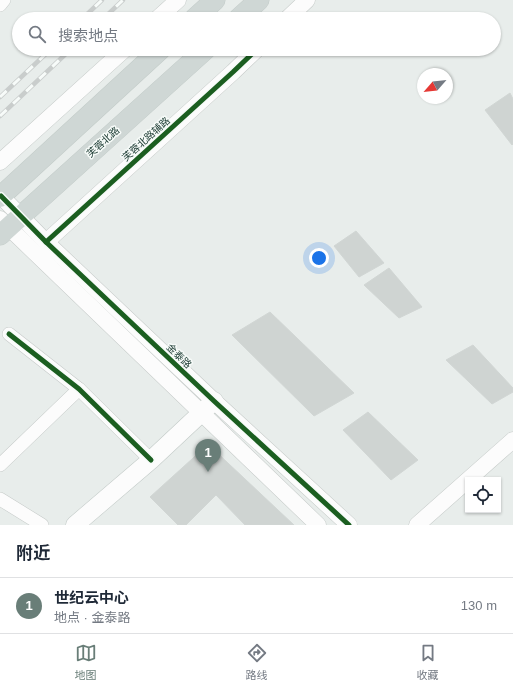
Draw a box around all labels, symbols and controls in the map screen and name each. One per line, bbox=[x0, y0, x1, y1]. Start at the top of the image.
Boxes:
search box bbox=[12, 12, 501, 56]
icon: search bbox=[26, 23, 48, 45]
text: 搜索地点 bbox=[58, 27, 118, 44]
north arrow bbox=[417, 68, 453, 104]
street label: 芙蓉北路辅路 bbox=[120, 115, 172, 163]
street label: 芙蓉北路 bbox=[84, 125, 122, 159]
your location bbox=[309, 248, 329, 268]
street label: 金泰路 bbox=[164, 342, 194, 370]
pin: 1 bbox=[195, 439, 221, 472]
map controls bbox=[465, 477, 501, 513]
button: locate bbox=[465, 477, 501, 513]
text: 附近 bbox=[16, 544, 50, 563]
text: 世纪云中心 bbox=[54, 589, 129, 606]
text: 1 bbox=[25, 598, 33, 613]
text: 130 m bbox=[461, 598, 497, 613]
text: 地点 · 金泰路 bbox=[54, 610, 131, 625]
tab: 地图 bbox=[75, 642, 97, 682]
tab: 路线 bbox=[246, 642, 268, 682]
tab: 收藏 bbox=[417, 642, 439, 682]

